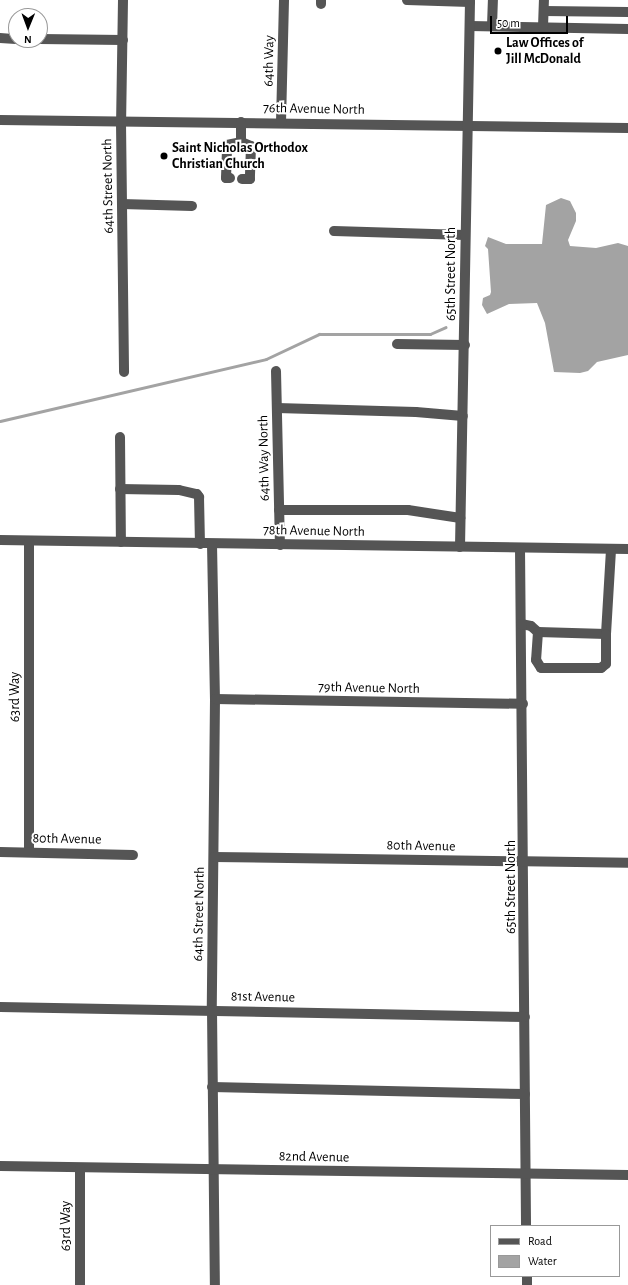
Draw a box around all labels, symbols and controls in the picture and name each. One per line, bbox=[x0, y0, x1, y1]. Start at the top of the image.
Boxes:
north arrow bbox=[8, 8, 48, 48]
scale bar bbox=[492, 8, 570, 34]
text: 50 m bbox=[497, 17, 520, 29]
text: N bbox=[24, 34, 32, 45]
street label: 64th Way bbox=[260, 35, 278, 87]
place label: Law Offices of Jill McDonald bbox=[506, 35, 583, 68]
marker: Law Offices of Jill McDonald bbox=[493, 46, 503, 56]
street label: 76th Avenue North bbox=[263, 100, 365, 118]
street label: 64th Street North bbox=[99, 138, 117, 234]
place label: Saint Nicholas Orthodox Christian Church bbox=[172, 140, 308, 172]
marker: Saint Nicholas Orthodox Christian Church bbox=[159, 151, 169, 161]
street label: 65th Street North bbox=[443, 227, 459, 321]
street label: 64th Way North bbox=[255, 415, 273, 501]
street label: 78th Avenue North bbox=[263, 522, 365, 540]
street label: 63rd Way bbox=[7, 672, 23, 722]
street label: 79th Avenue North bbox=[318, 679, 420, 697]
street label: 80th Avenue bbox=[32, 830, 102, 848]
street label: 80th Avenue bbox=[386, 837, 456, 855]
street label: 65th Street North bbox=[503, 840, 519, 934]
street label: 64th Street North bbox=[190, 866, 208, 962]
street label: 81st Avenue bbox=[231, 988, 295, 1006]
street label: 82nd Avenue bbox=[279, 1148, 349, 1166]
street label: 63rd Way bbox=[58, 1201, 74, 1251]
legend bbox=[490, 1225, 620, 1277]
text: Road bbox=[528, 1235, 552, 1247]
text: Water bbox=[528, 1255, 557, 1267]

